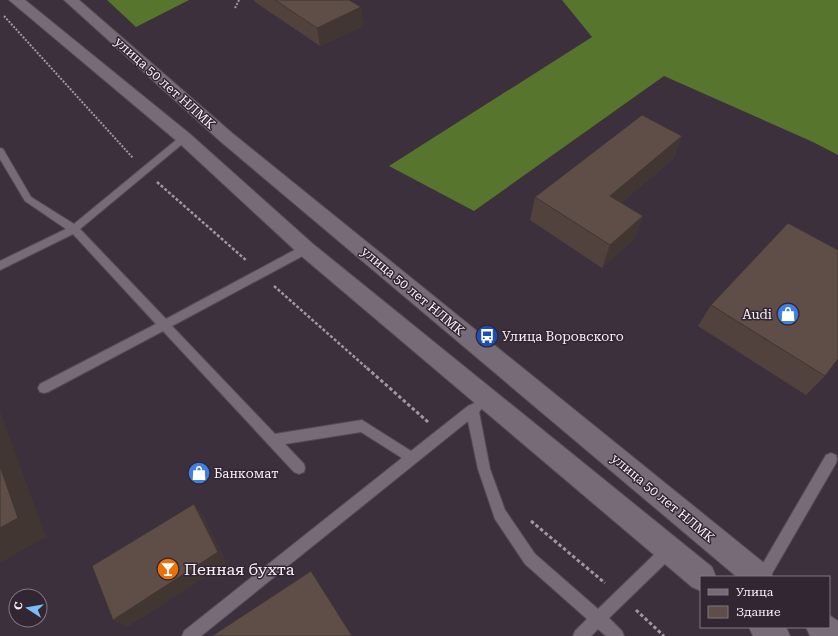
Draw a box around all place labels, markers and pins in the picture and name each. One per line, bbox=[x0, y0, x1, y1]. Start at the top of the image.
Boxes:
shop icon: Audi bbox=[775, 301, 801, 327]
place label: Audi bbox=[742, 307, 772, 322]
bus stop icon: Улица Воровского bbox=[474, 323, 500, 349]
place label: Улица Воровского bbox=[502, 329, 624, 344]
shop icon: Банкомат bbox=[186, 460, 212, 486]
place label: Банкомат bbox=[214, 466, 279, 481]
bar icon: Пенная бухта bbox=[155, 556, 181, 582]
place label: Пенная бухта bbox=[184, 560, 295, 579]

